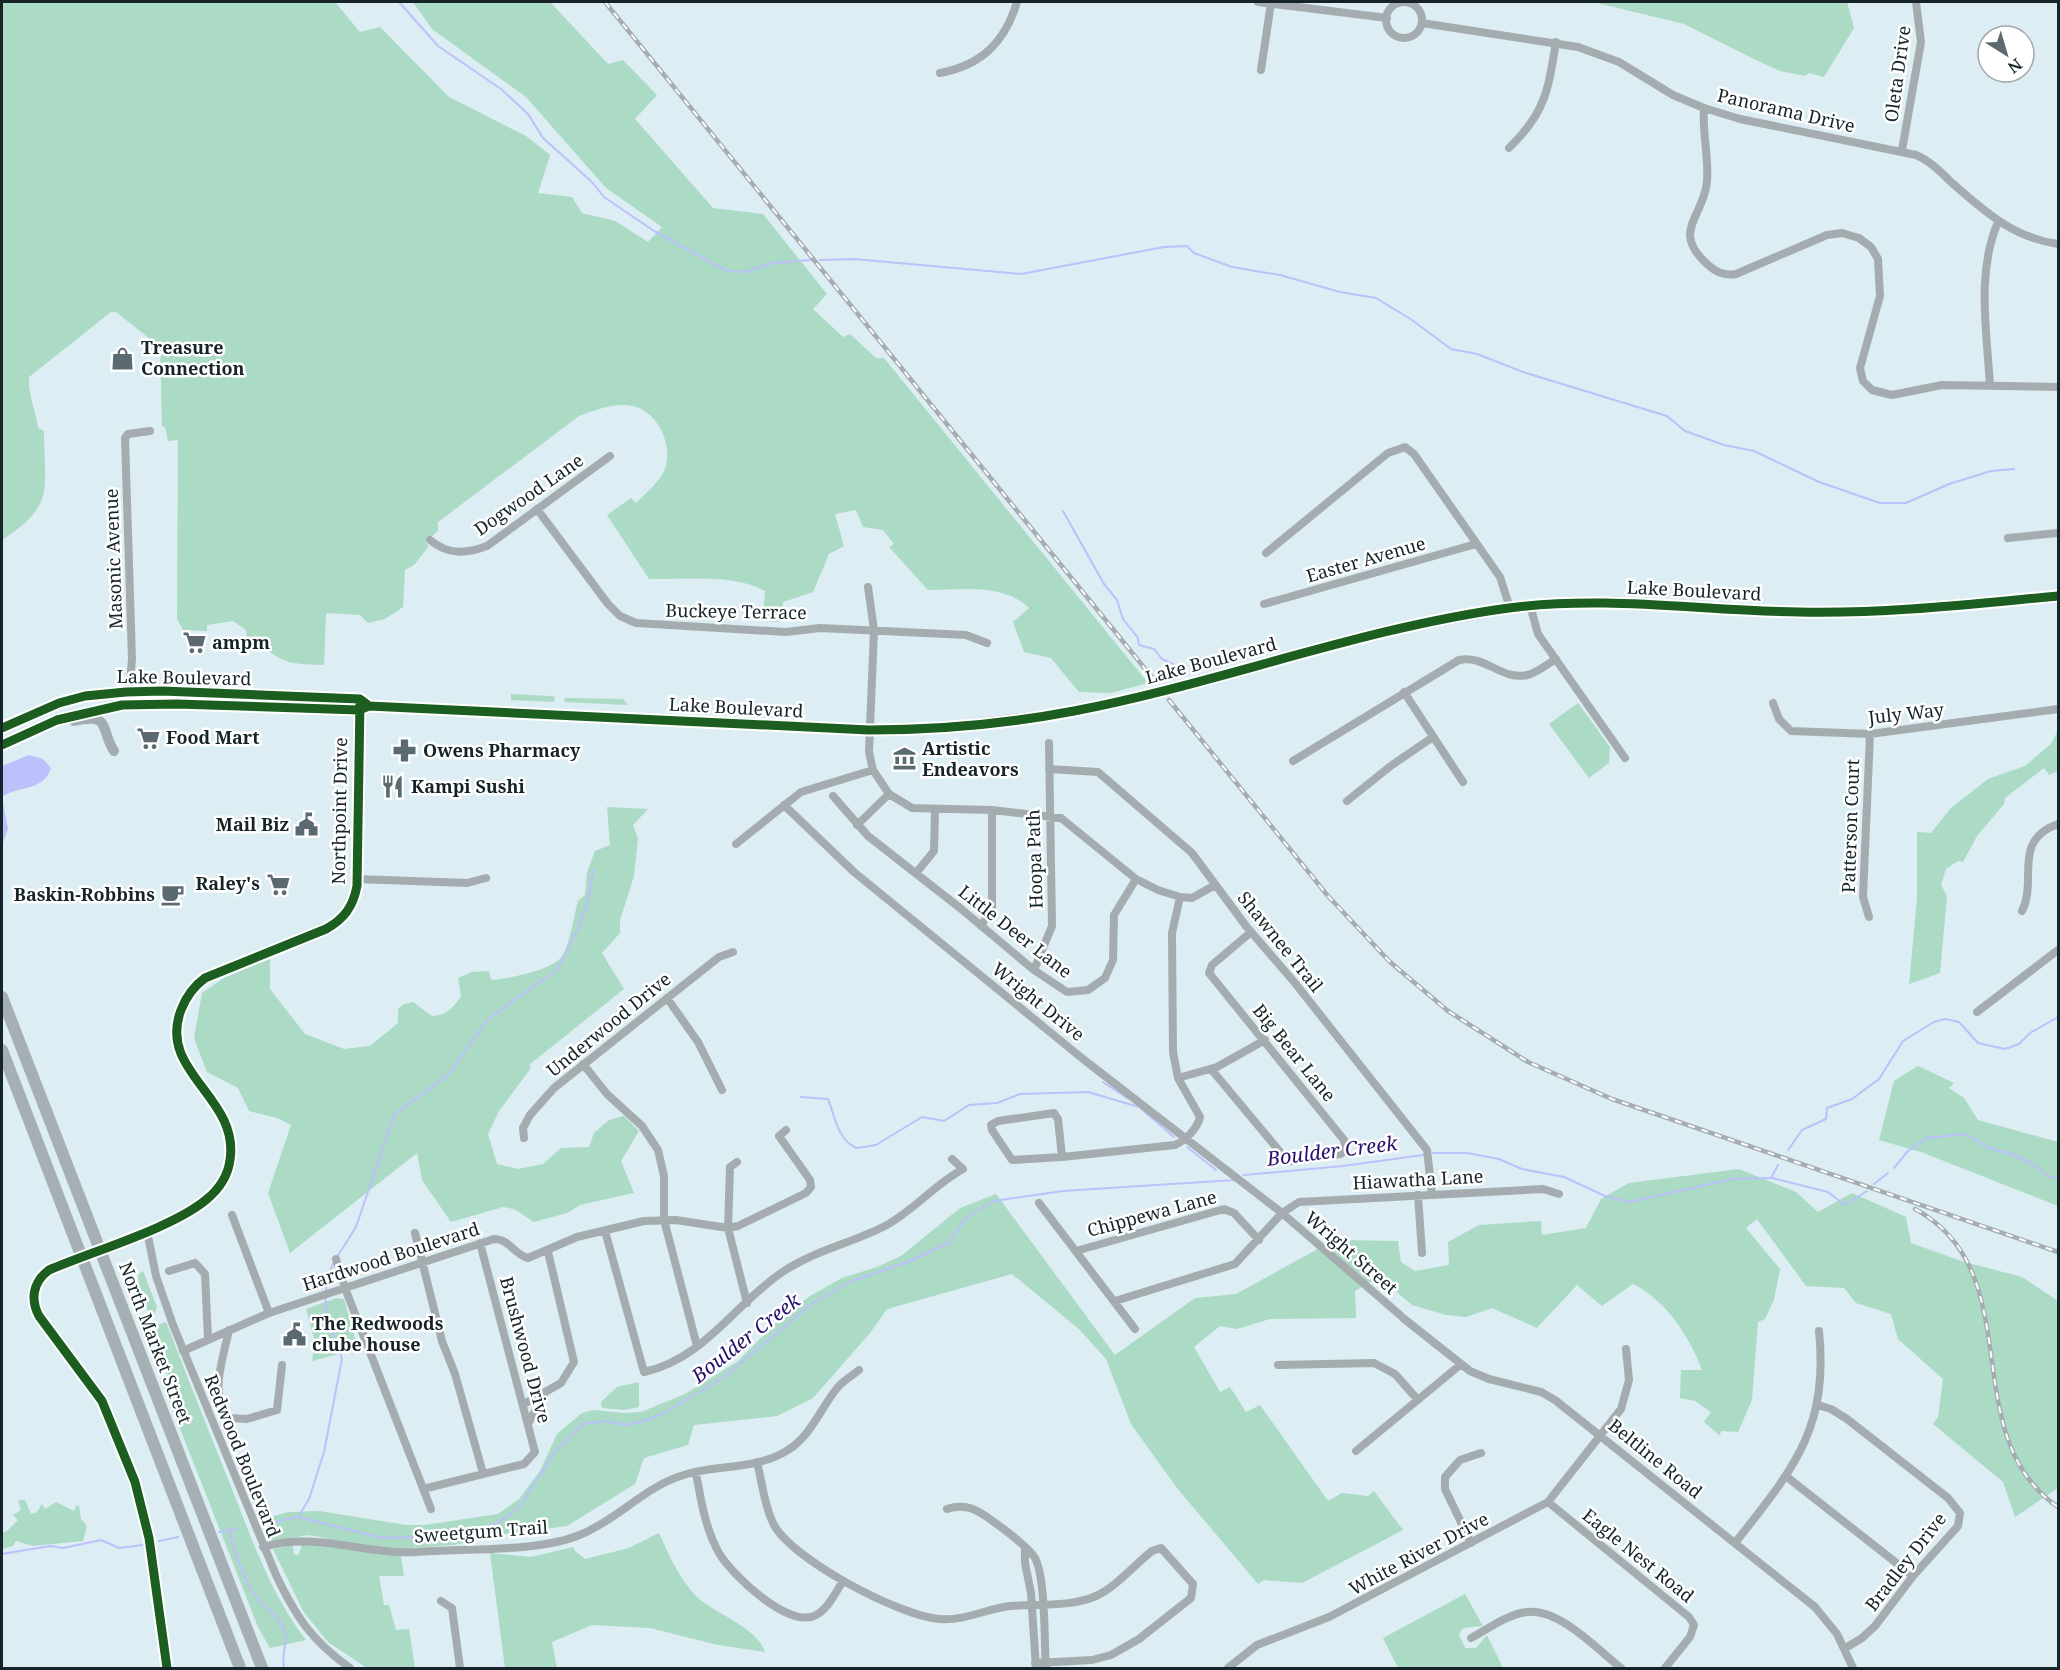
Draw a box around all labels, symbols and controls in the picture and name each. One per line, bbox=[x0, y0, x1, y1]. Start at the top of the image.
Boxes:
street label: Oleta Drive bbox=[1878, 24, 1916, 124]
north arrow bbox=[1976, 24, 2036, 84]
text: N bbox=[2003, 53, 2027, 79]
street label: Panorama Drive bbox=[1715, 83, 1857, 138]
place label: Treasure Connection bbox=[141, 335, 245, 380]
shop icon: Treasure Connection bbox=[110, 345, 136, 371]
street label: Dogwood Lane bbox=[469, 448, 588, 541]
street label: Masonic Avenue bbox=[99, 488, 127, 630]
street label: Easter Avenue bbox=[1303, 531, 1428, 588]
street label: Lake Boulevard bbox=[1626, 574, 1762, 606]
street label: Buckeye Terrace bbox=[665, 598, 807, 624]
supermarket icon: ampm bbox=[181, 630, 207, 656]
place label: ampm bbox=[212, 630, 270, 654]
street label: Lake Boulevard bbox=[1143, 631, 1279, 689]
street label: Lake Boulevard bbox=[116, 664, 252, 690]
street label: Lake Boulevard bbox=[668, 691, 804, 723]
street label: July Way bbox=[1866, 697, 1946, 729]
supermarket icon: Food Mart bbox=[135, 725, 161, 751]
place label: Food Mart bbox=[166, 725, 260, 749]
place label: Artistic Endeavors bbox=[922, 736, 1019, 781]
street label: Northpoint Drive bbox=[326, 737, 352, 885]
pharmacy icon: Owens Pharmacy bbox=[392, 738, 418, 764]
place label: Owens Pharmacy bbox=[423, 738, 581, 762]
museum icon: Artistic Endeavors bbox=[891, 746, 917, 772]
street label: Patterson Court bbox=[1836, 758, 1864, 893]
restaurant icon: Kampi Sushi bbox=[380, 774, 406, 800]
place label: Kampi Sushi bbox=[411, 774, 525, 798]
street label: Hoopa Path bbox=[1020, 809, 1048, 909]
place label: Mail Biz bbox=[216, 812, 289, 836]
public building icon: Mail Biz bbox=[294, 812, 320, 838]
place label: Raley's bbox=[195, 871, 260, 895]
supermarket icon: Raley's bbox=[265, 871, 291, 897]
street label: Little Deer Lane bbox=[954, 879, 1077, 983]
place label: Baskin-Robbins bbox=[14, 882, 155, 906]
cafe icon: Baskin-Robbins bbox=[160, 882, 186, 908]
street label: Shawnee Trail bbox=[1233, 886, 1329, 997]
street label: Wright Drive bbox=[987, 956, 1090, 1046]
street label: Underwood Drive bbox=[541, 967, 675, 1082]
street label: Big Bear Lane bbox=[1248, 999, 1342, 1106]
water label: Boulder Creek bbox=[1264, 1129, 1399, 1172]
street label: Hiawatha Lane bbox=[1352, 1164, 1484, 1194]
street label: Chippewa Lane bbox=[1084, 1184, 1219, 1242]
street label: Wright Street bbox=[1300, 1205, 1403, 1299]
street label: Hardwood Boulevard bbox=[299, 1216, 482, 1296]
street label: North Market Street bbox=[114, 1258, 198, 1427]
street label: Brushwood Drive bbox=[495, 1274, 557, 1426]
water label: Boulder Creek bbox=[685, 1286, 806, 1389]
place label: The Redwoods clube house bbox=[312, 1311, 444, 1356]
public building icon: The Redwoods clube house bbox=[281, 1321, 307, 1347]
street label: Redwood Boulevard bbox=[199, 1371, 287, 1541]
street label: Beltline Road bbox=[1604, 1413, 1707, 1503]
street label: Eagle Nest Road bbox=[1578, 1503, 1699, 1608]
street label: White River Drive bbox=[1345, 1506, 1493, 1600]
street label: Bradley Drive bbox=[1859, 1507, 1951, 1615]
street label: Sweetgum Trail bbox=[413, 1514, 549, 1548]

